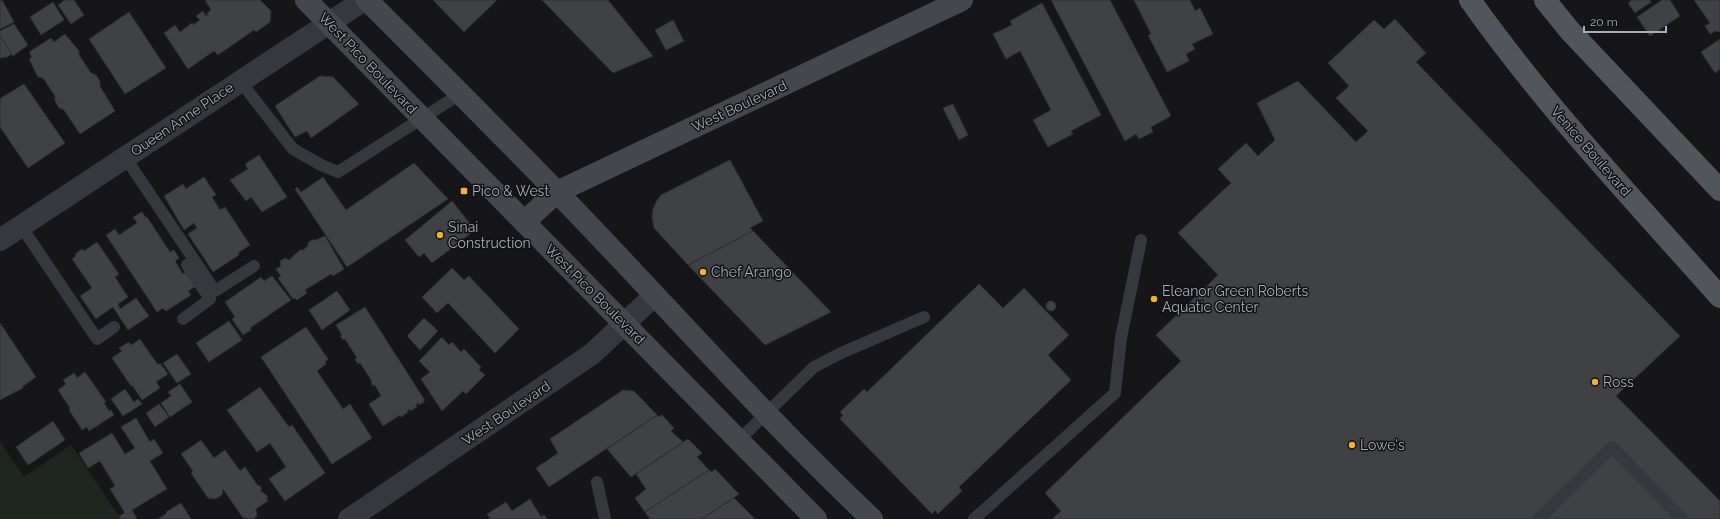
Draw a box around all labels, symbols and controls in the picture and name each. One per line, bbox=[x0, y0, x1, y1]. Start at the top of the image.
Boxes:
scale bar bbox=[1584, 8, 1666, 34]
street label: West Pico Boulevard bbox=[316, 9, 420, 117]
text: 20 m bbox=[1590, 15, 1618, 29]
street label: West Boulevard bbox=[689, 77, 789, 135]
street label: Queen Anne Place bbox=[128, 79, 236, 159]
street label: Venice Boulevard bbox=[1548, 103, 1634, 199]
place label: Pico & West bbox=[472, 183, 549, 199]
marker: Pico & West bbox=[459, 186, 469, 196]
place label: Sinai Construction bbox=[448, 219, 531, 251]
marker: Sinai Construction bbox=[435, 230, 445, 240]
street label: West Pico Boulevard bbox=[542, 241, 648, 347]
place label: Chef Arango bbox=[711, 264, 791, 280]
marker: Chef Arango bbox=[698, 267, 708, 277]
place label: Eleanor Green Roberts Aquatic Center bbox=[1162, 283, 1308, 315]
marker: Eleanor Green Roberts Aquatic Center bbox=[1149, 294, 1159, 304]
place label: Ross bbox=[1603, 374, 1634, 390]
marker: Ross bbox=[1590, 377, 1600, 387]
street label: West Boulevard bbox=[459, 378, 553, 448]
place label: Lowe's bbox=[1360, 437, 1405, 453]
marker: Lowe's bbox=[1347, 440, 1357, 450]

